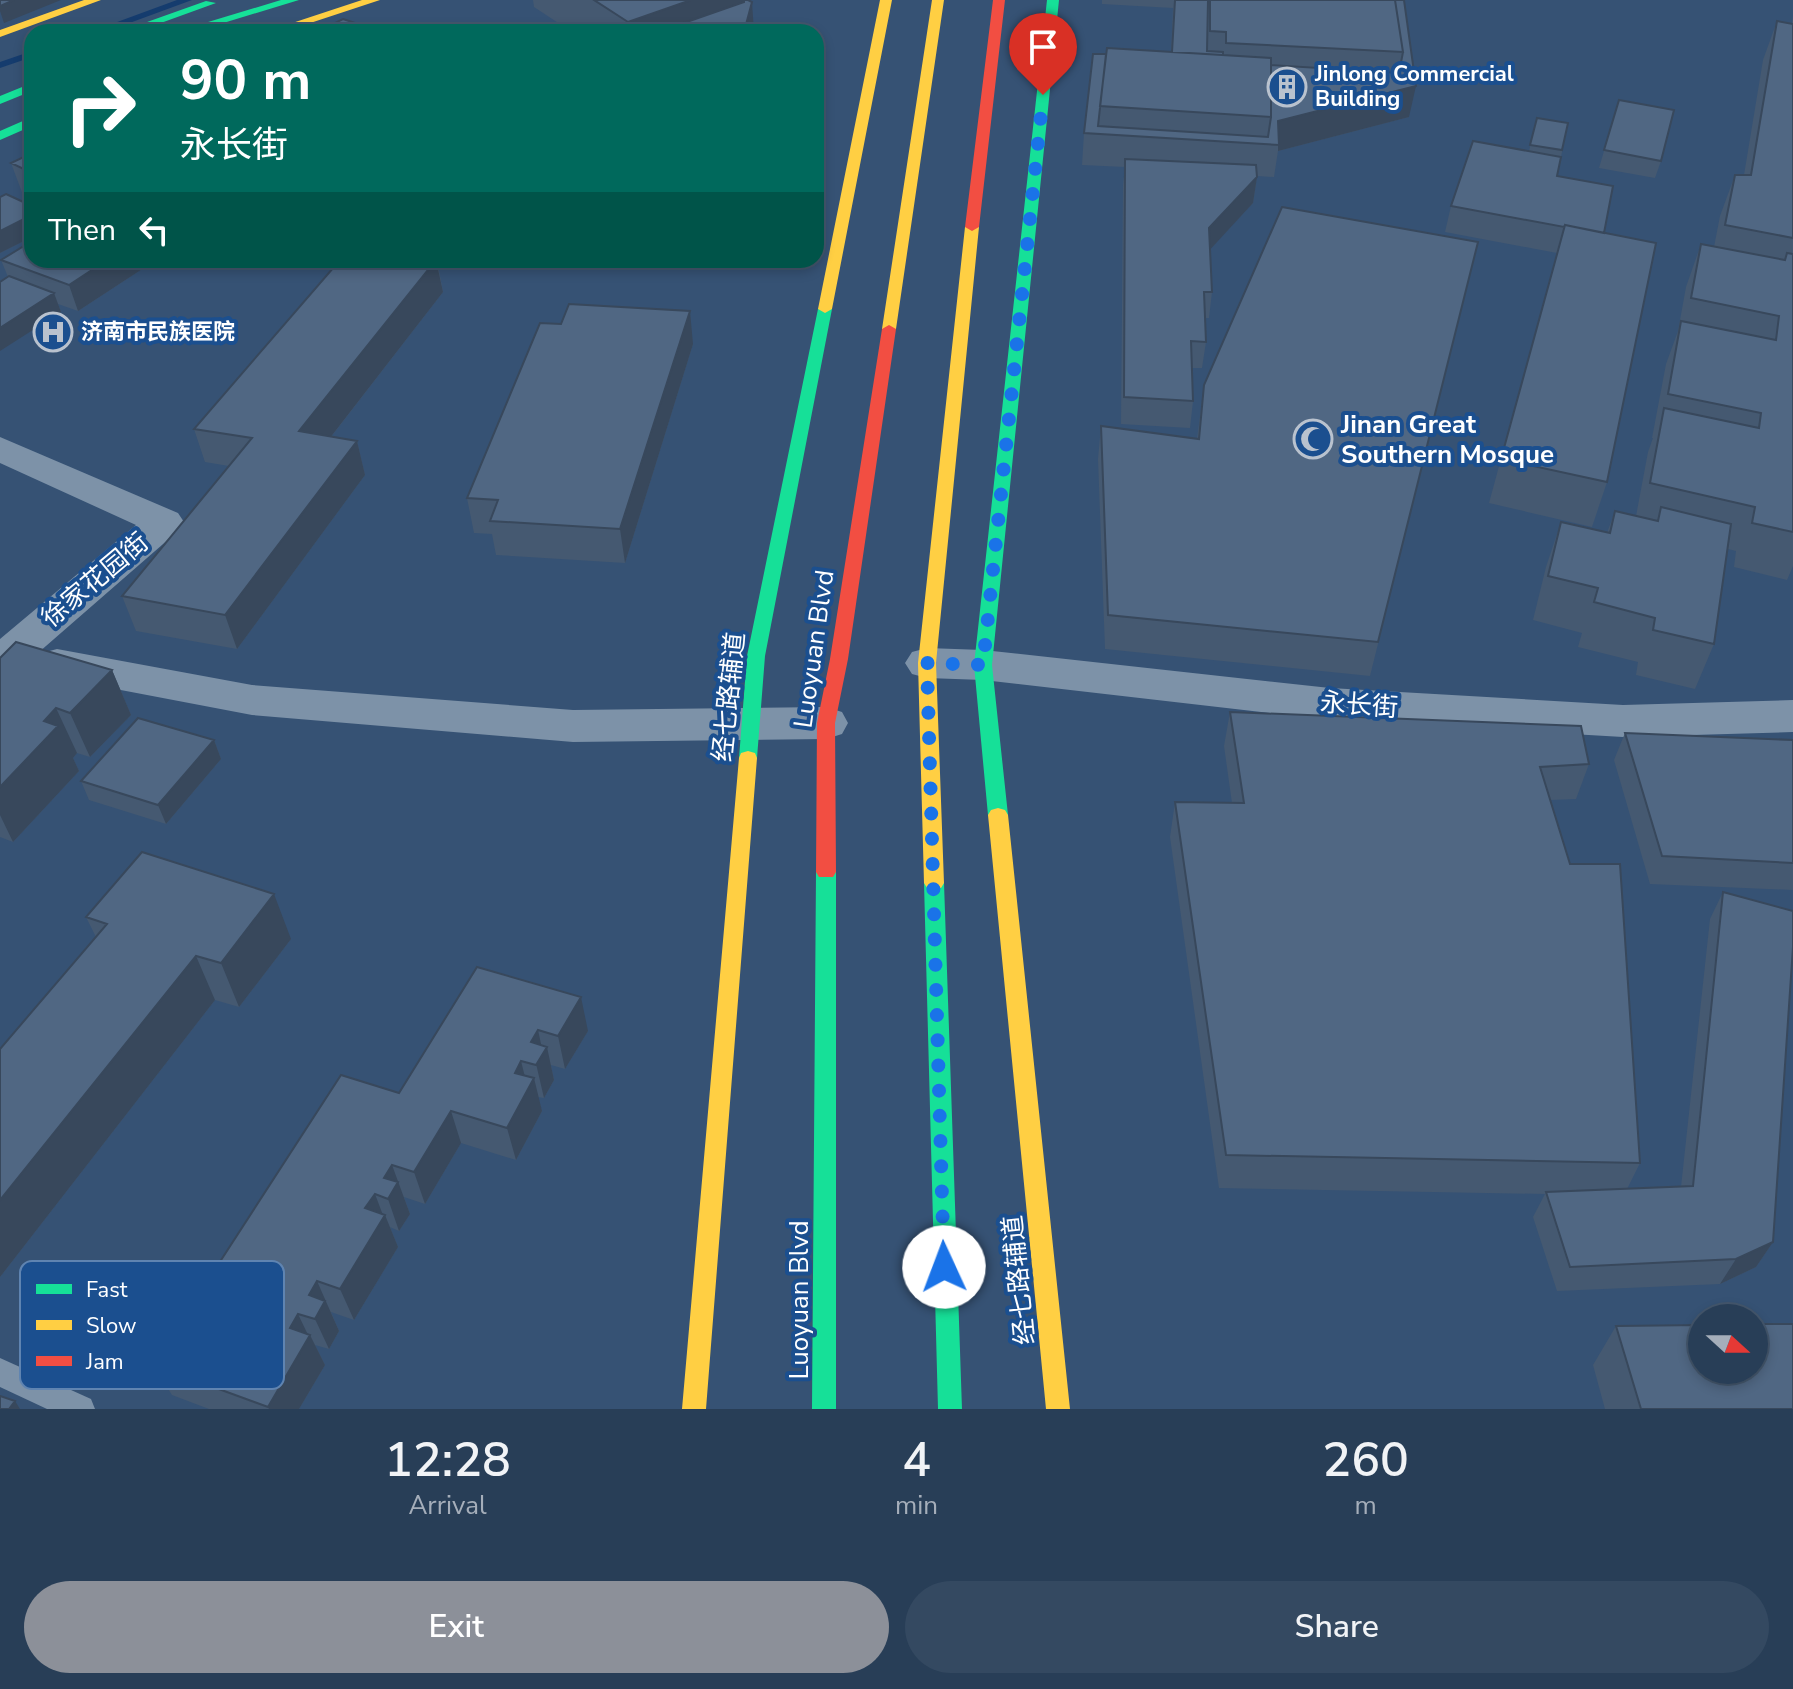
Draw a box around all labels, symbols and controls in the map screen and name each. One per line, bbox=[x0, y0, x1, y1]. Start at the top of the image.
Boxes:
pin bbox=[1009, 13, 1077, 95]
icon: arrive bbox=[1021, 25, 1065, 69]
text: 90 m bbox=[180, 42, 311, 119]
icon: right bbox=[48, 56, 152, 160]
place label: Jinlong Commercial Building bbox=[1314, 59, 1514, 114]
building icon: Jinlong Commercial Building bbox=[1266, 66, 1308, 108]
text: 永长街 bbox=[180, 121, 288, 170]
icon: left bbox=[132, 208, 176, 252]
text: Then bbox=[48, 210, 116, 251]
hospital icon: 济南市民族医院 bbox=[32, 311, 74, 353]
place label: 济南市民族医院 bbox=[81, 317, 235, 347]
place label: Jinan Great Southern Mosque bbox=[1340, 407, 1554, 472]
mosque icon: Jinan Great Southern Mosque bbox=[1292, 418, 1334, 460]
street label: 徐家花园街 bbox=[34, 525, 156, 635]
street label: Luoyuan Blvd bbox=[786, 568, 842, 730]
street label: 经七路辅道 bbox=[705, 631, 753, 763]
street label: 永长街 bbox=[1319, 685, 1399, 725]
street label: 经七路辅道 bbox=[995, 1214, 1043, 1346]
street label: Luoyuan Blvd bbox=[782, 1220, 817, 1380]
position arrow bbox=[902, 1225, 986, 1309]
legend bbox=[20, 1261, 284, 1389]
text: Fast bbox=[86, 1275, 128, 1305]
north arrow bbox=[1688, 1304, 1768, 1384]
map controls bbox=[1688, 1304, 1768, 1384]
text: Slow bbox=[86, 1311, 137, 1341]
text: Jam bbox=[85, 1347, 124, 1377]
text: 12:28 bbox=[384, 1427, 511, 1493]
text: 4 bbox=[902, 1427, 931, 1493]
text: 260 bbox=[1322, 1427, 1409, 1493]
text: Arrival bbox=[408, 1488, 487, 1523]
text: min bbox=[895, 1488, 938, 1523]
text: m bbox=[1354, 1488, 1377, 1523]
button: Exit bbox=[24, 1581, 889, 1673]
button: Share bbox=[905, 1581, 1769, 1673]

